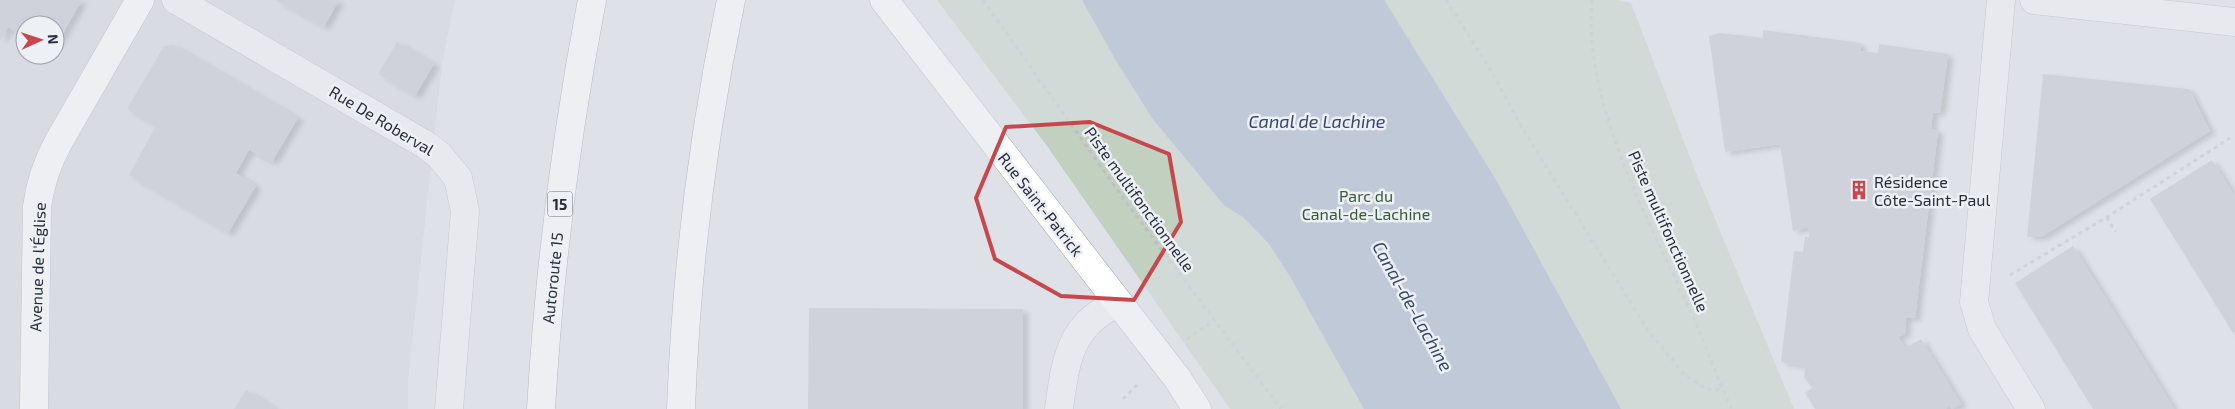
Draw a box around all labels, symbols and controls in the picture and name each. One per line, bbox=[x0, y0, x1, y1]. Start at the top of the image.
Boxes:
north arrow bbox=[15, 15, 65, 65]
text: N bbox=[45, 34, 62, 45]
street label: Rue De Roberval bbox=[326, 81, 438, 159]
water label: Canal de Lachine bbox=[1249, 110, 1386, 132]
street label: Piste multifonctionnelle bbox=[1081, 123, 1199, 275]
street label: Rue Saint-Patrick bbox=[995, 148, 1087, 260]
street label: Piste multifonctionnelle bbox=[1625, 148, 1713, 314]
place label: Résidence Côte-Saint-Paul bbox=[1874, 172, 1990, 209]
building icon: Résidence Côte-Saint-Paul bbox=[1848, 179, 1870, 201]
park label: Parc du Canal-de-Lachine bbox=[1302, 186, 1430, 223]
road number: 15 bbox=[548, 192, 572, 216]
street label: Avenue de l'Église bbox=[25, 202, 49, 332]
street label: Autoroute 15 bbox=[538, 231, 566, 325]
water label: Canal-de-Lachine bbox=[1368, 237, 1458, 375]

